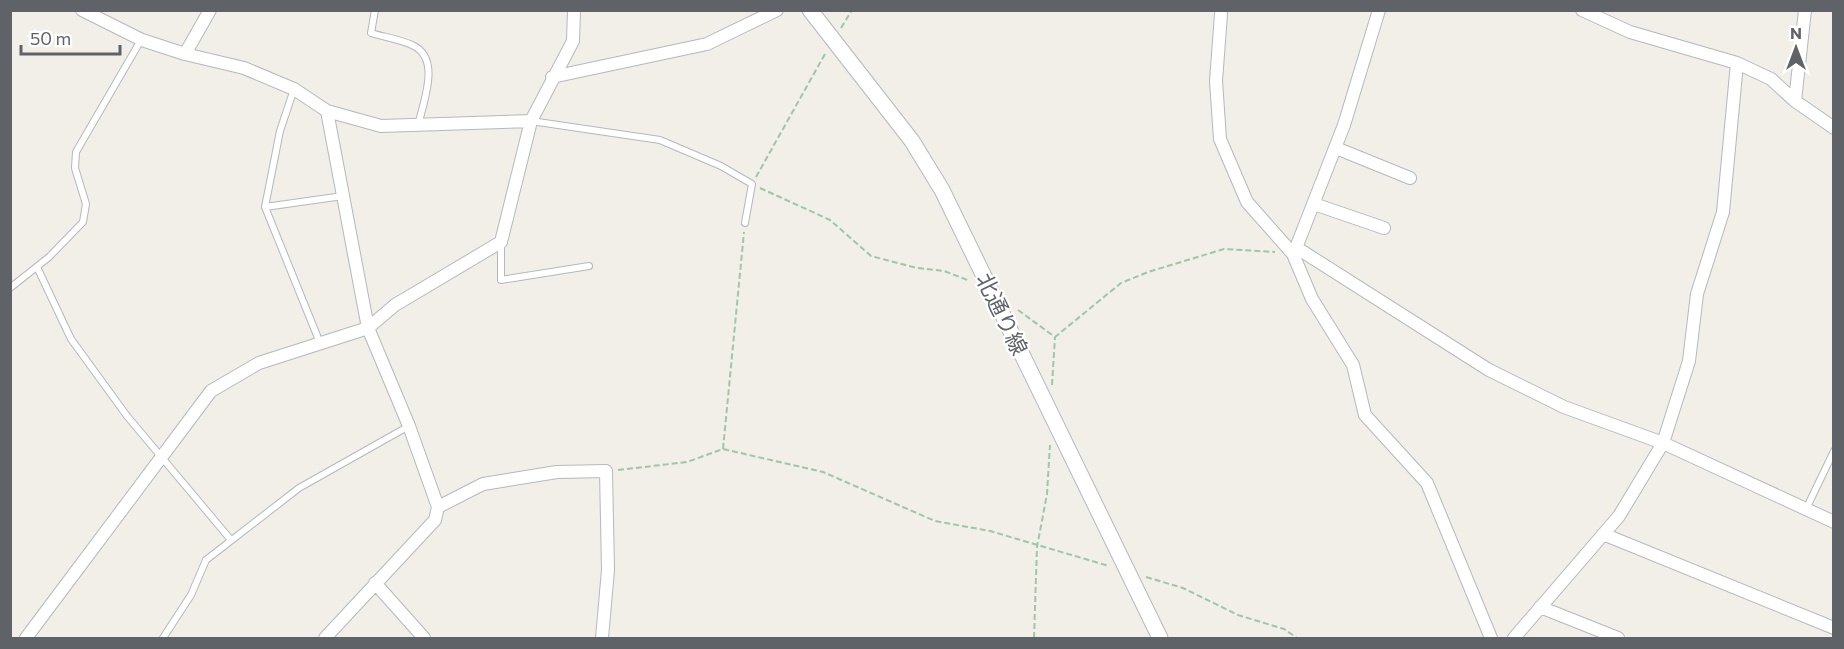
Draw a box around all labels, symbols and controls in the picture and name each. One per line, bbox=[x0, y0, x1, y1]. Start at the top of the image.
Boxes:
scale bar bbox=[21, 18, 120, 56]
north arrow bbox=[1766, 18, 1826, 78]
text: N bbox=[1790, 23, 1802, 42]
text: 50 m bbox=[30, 27, 71, 49]
street label: 北通り線 bbox=[971, 268, 1034, 359]

